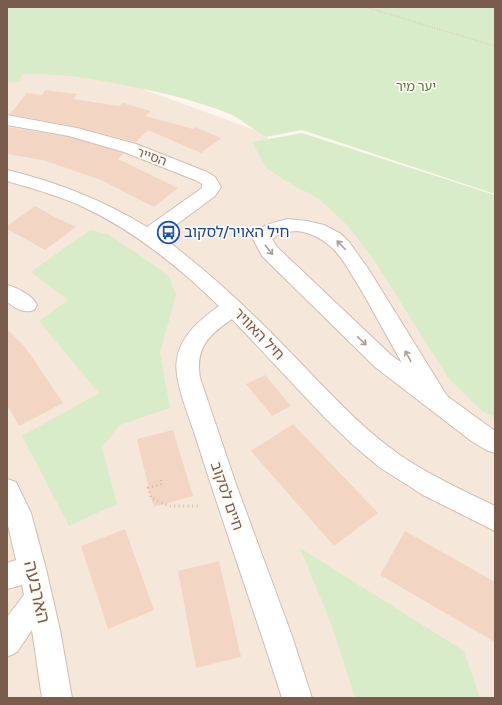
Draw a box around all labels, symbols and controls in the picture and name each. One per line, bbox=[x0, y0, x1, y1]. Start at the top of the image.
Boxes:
park label: יער מיר bbox=[396, 78, 436, 94]
street label: הסייר bbox=[135, 143, 169, 169]
bus stop icon: חיל האויר/לסקוב bbox=[155, 219, 181, 245]
place label: חיל האויר/לסקוב bbox=[184, 223, 289, 241]
one-way arrow bbox=[336, 240, 345, 250]
one-way arrow bbox=[265, 245, 274, 255]
street label: חיל האוויר bbox=[230, 304, 288, 364]
one-way arrow bbox=[357, 336, 367, 346]
one-way arrow bbox=[404, 350, 412, 362]
street label: חיים לסקוב bbox=[207, 459, 247, 533]
street label: הארבעה bbox=[19, 559, 55, 625]

